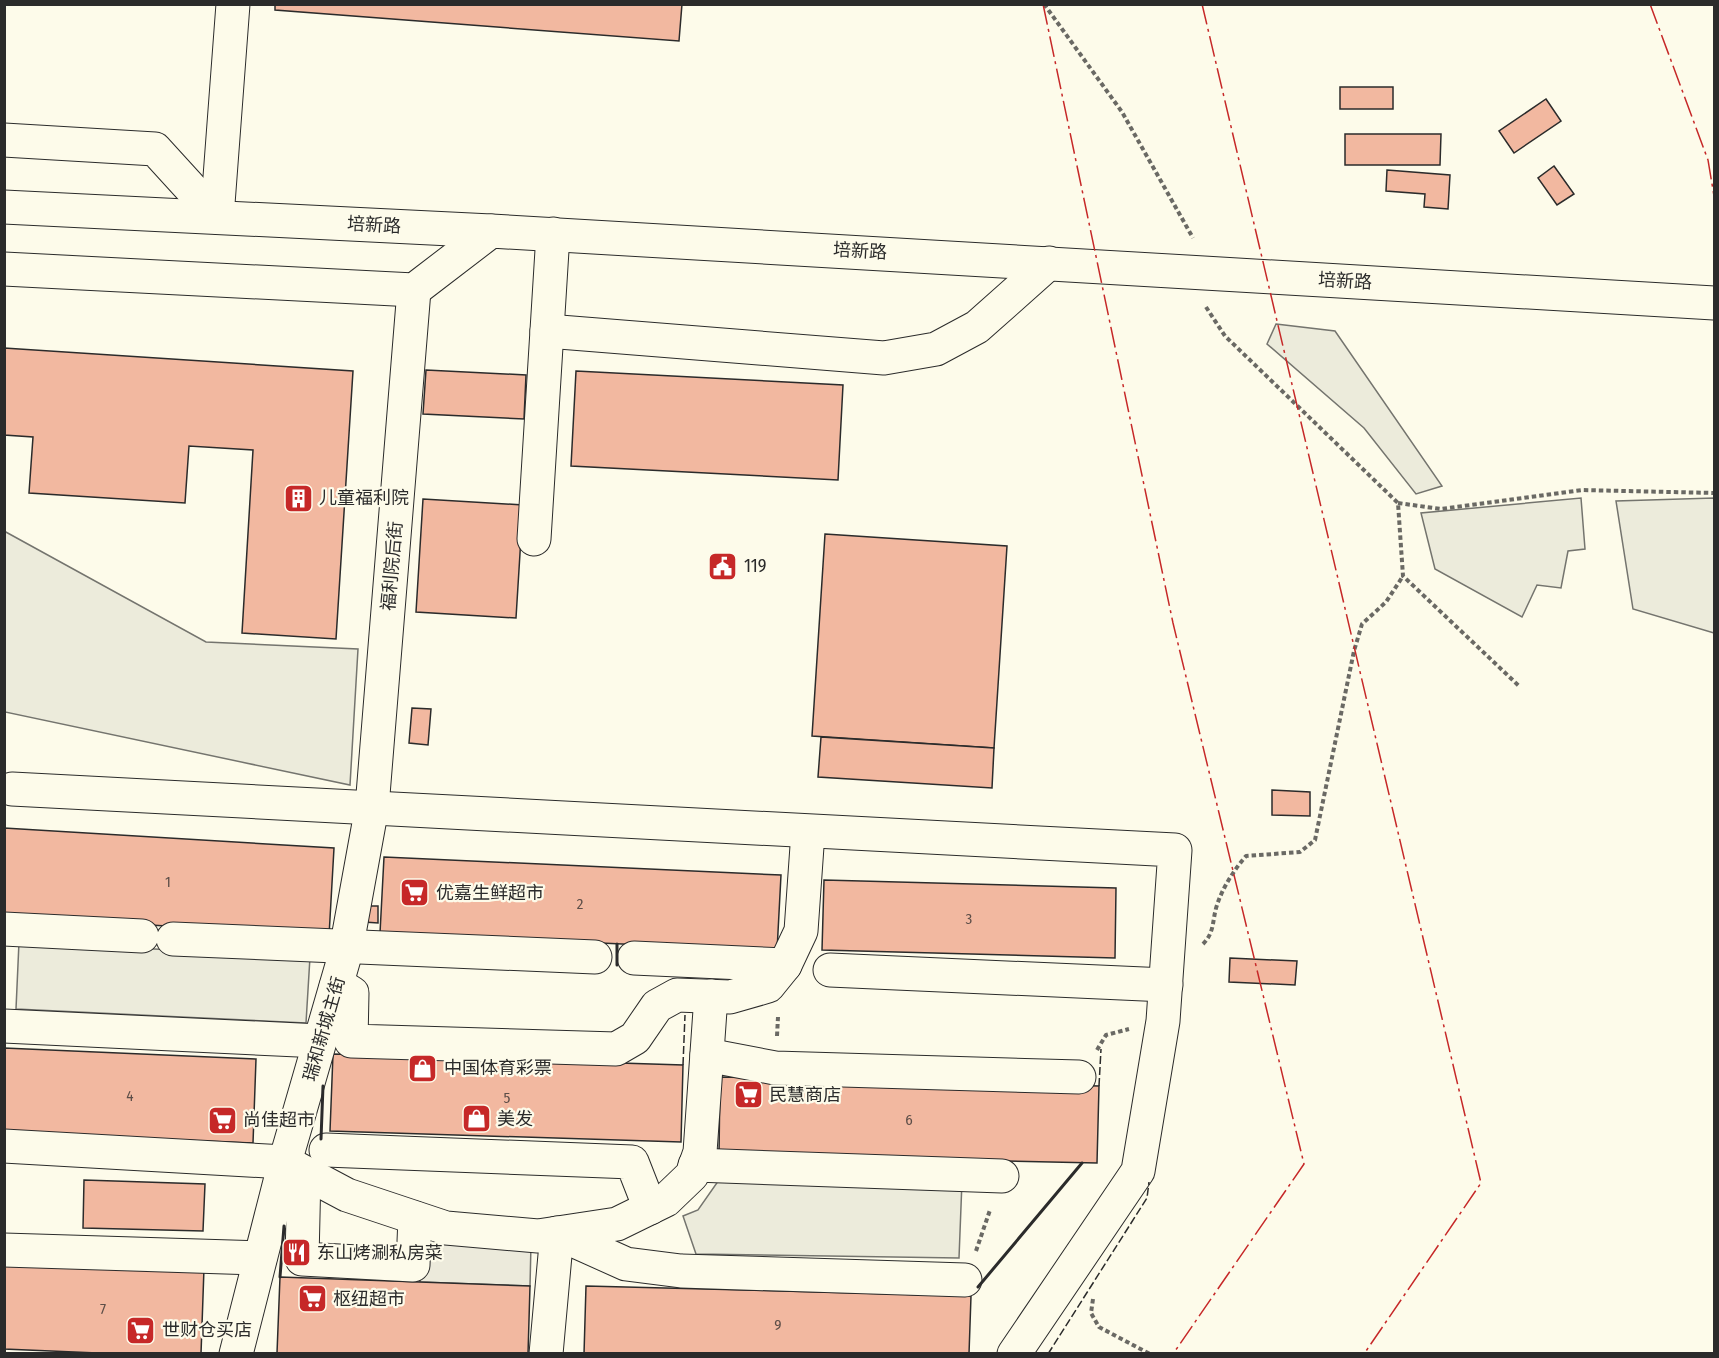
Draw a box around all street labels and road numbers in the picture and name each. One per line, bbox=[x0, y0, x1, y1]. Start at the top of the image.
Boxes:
street label: 培新路 bbox=[346, 213, 402, 237]
street label: 培新路 bbox=[832, 239, 888, 263]
street label: 培新路 bbox=[1317, 269, 1373, 293]
street label: 福利院后街 bbox=[377, 520, 407, 612]
street label: 瑞和新城主街 bbox=[299, 974, 349, 1084]

